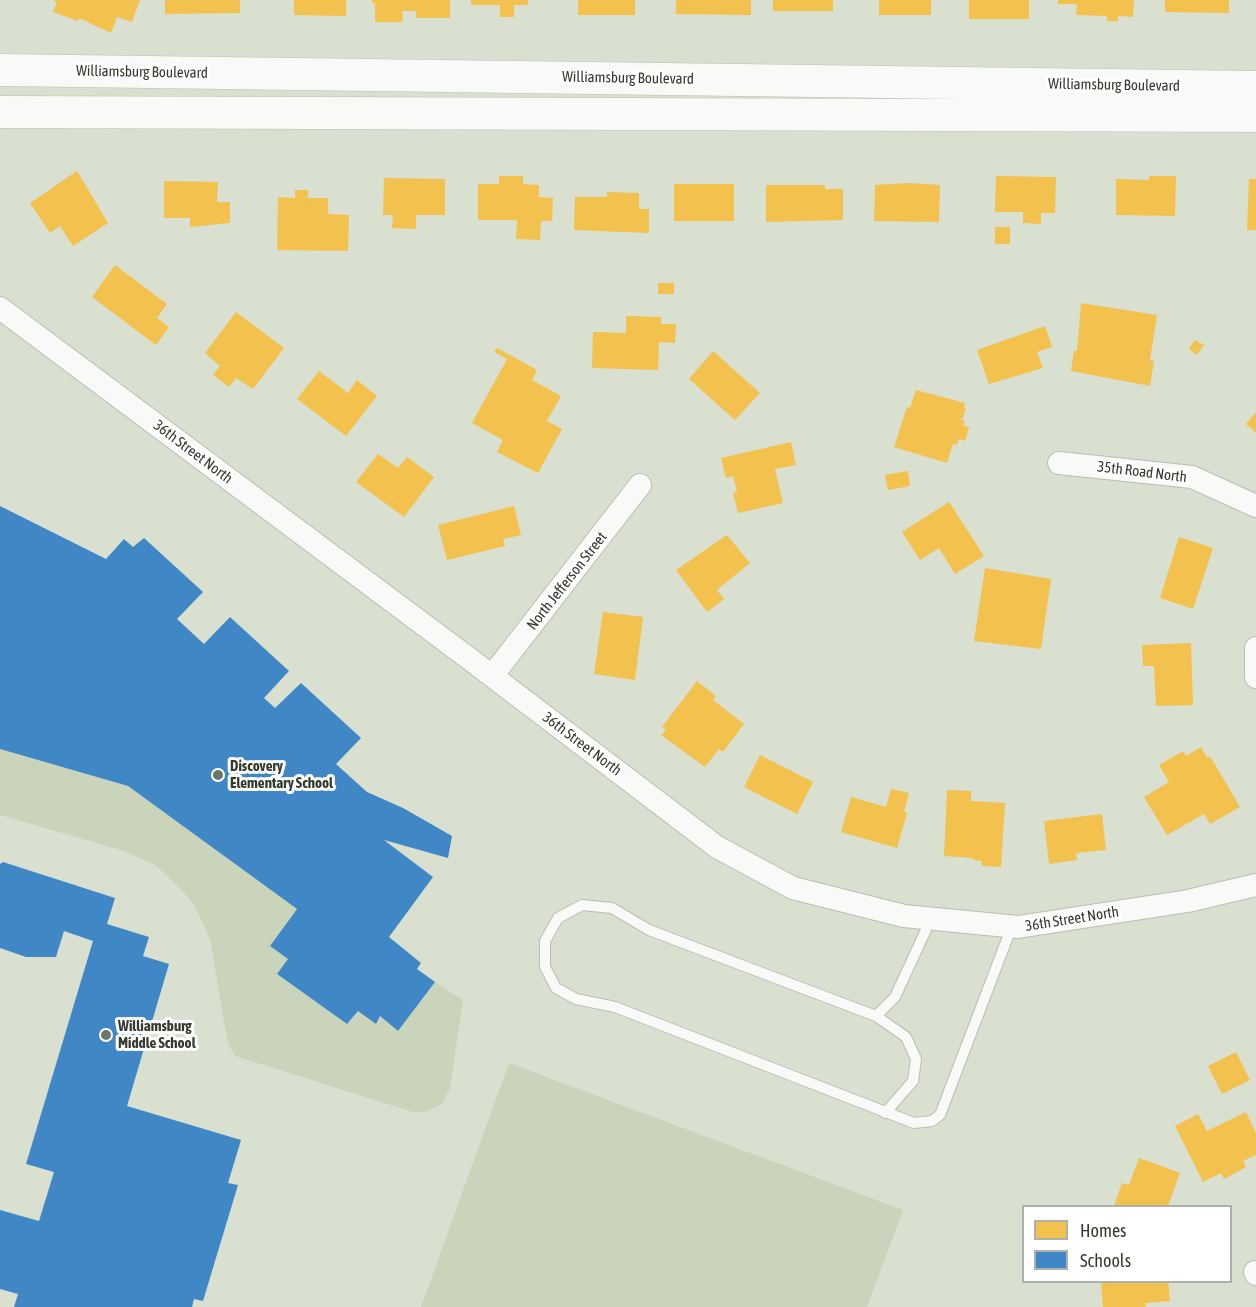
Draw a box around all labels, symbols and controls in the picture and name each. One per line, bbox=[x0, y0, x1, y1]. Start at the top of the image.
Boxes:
street label: Williamsburg Boulevard bbox=[76, 62, 208, 82]
street label: Williamsburg Boulevard bbox=[562, 68, 694, 88]
street label: Williamsburg Boulevard bbox=[1048, 75, 1180, 95]
street label: 36th Street North bbox=[150, 416, 236, 488]
street label: 35th Road North bbox=[1096, 458, 1188, 486]
street label: North Jefferson Street bbox=[523, 528, 611, 634]
street label: 36th Street North bbox=[539, 708, 625, 780]
place label: Discovery Elementary School bbox=[230, 757, 333, 792]
marker: Discovery Elementary School bbox=[211, 768, 225, 782]
street label: 36th Street North bbox=[1024, 903, 1120, 935]
place label: Williamsburg Middle School bbox=[118, 1017, 196, 1052]
marker: Williamsburg Middle School bbox=[99, 1028, 113, 1042]
legend bbox=[1022, 1205, 1232, 1283]
text: Homes bbox=[1080, 1220, 1126, 1241]
text: Schools bbox=[1080, 1250, 1131, 1271]

